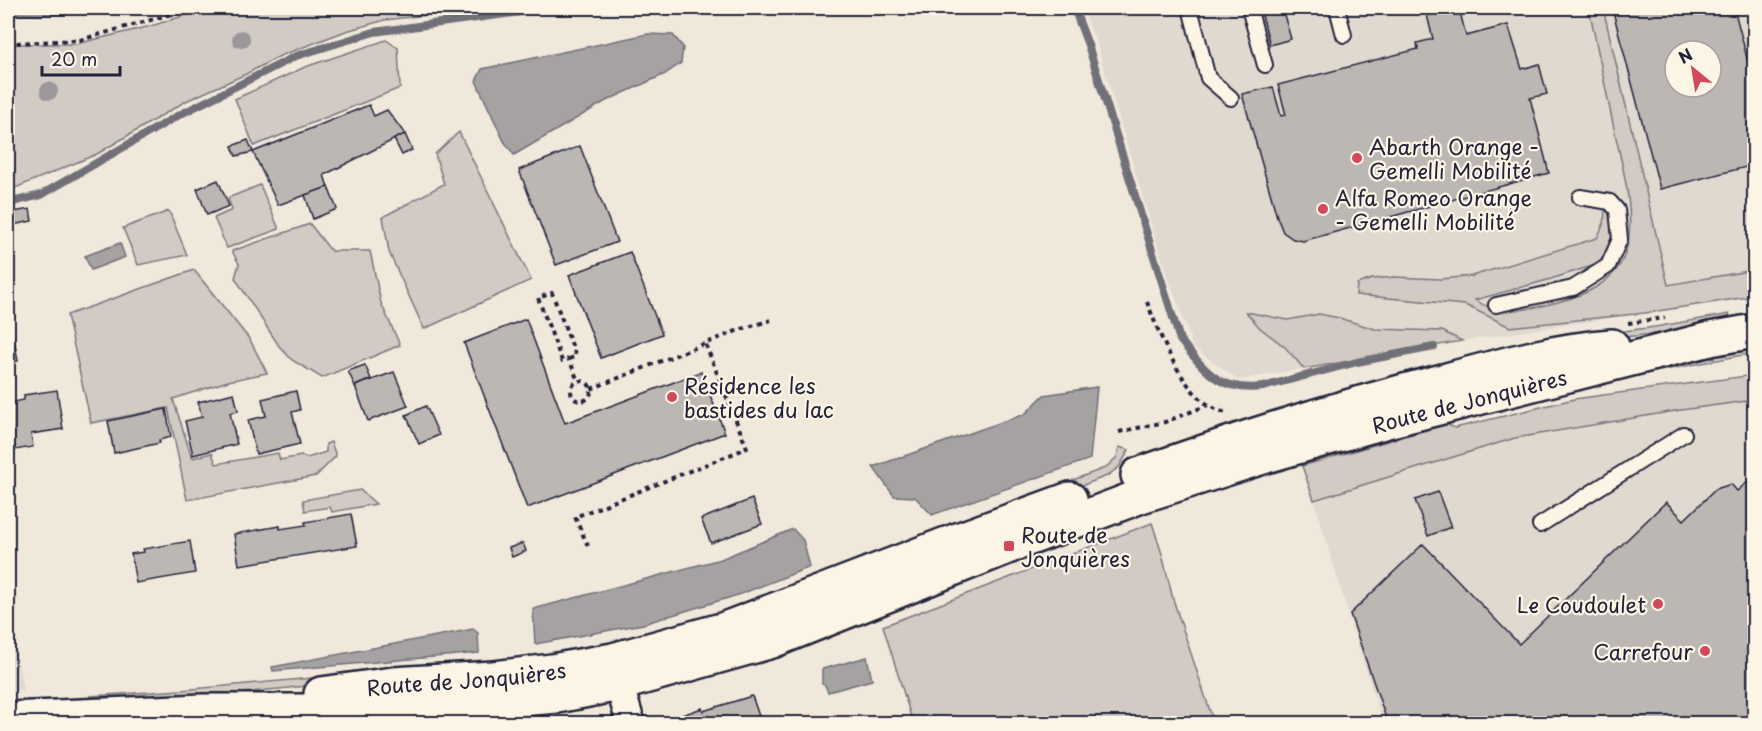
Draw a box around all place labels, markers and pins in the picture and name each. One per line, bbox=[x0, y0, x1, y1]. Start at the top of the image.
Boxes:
place label: Abarth Orange - Gemelli Mobilité bbox=[1369, 130, 1539, 186]
marker: Abarth Orange - Gemelli Mobilité bbox=[1350, 151, 1364, 165]
place label: Alfa Romeo Orange - Gemelli Mobilité bbox=[1335, 181, 1532, 237]
marker: Alfa Romeo Orange - Gemelli Mobilité bbox=[1316, 202, 1330, 216]
place label: Résidence les bastides du lac bbox=[684, 369, 834, 425]
marker: Résidence les bastides du lac bbox=[665, 390, 679, 404]
place label: Route de Jonquières bbox=[1021, 518, 1130, 574]
marker: Route de Jonquières bbox=[1002, 539, 1016, 553]
place label: Le Coudoulet bbox=[1517, 588, 1646, 620]
marker: Le Coudoulet bbox=[1651, 597, 1665, 611]
place label: Carrefour bbox=[1593, 635, 1693, 667]
marker: Carrefour bbox=[1698, 644, 1712, 658]

